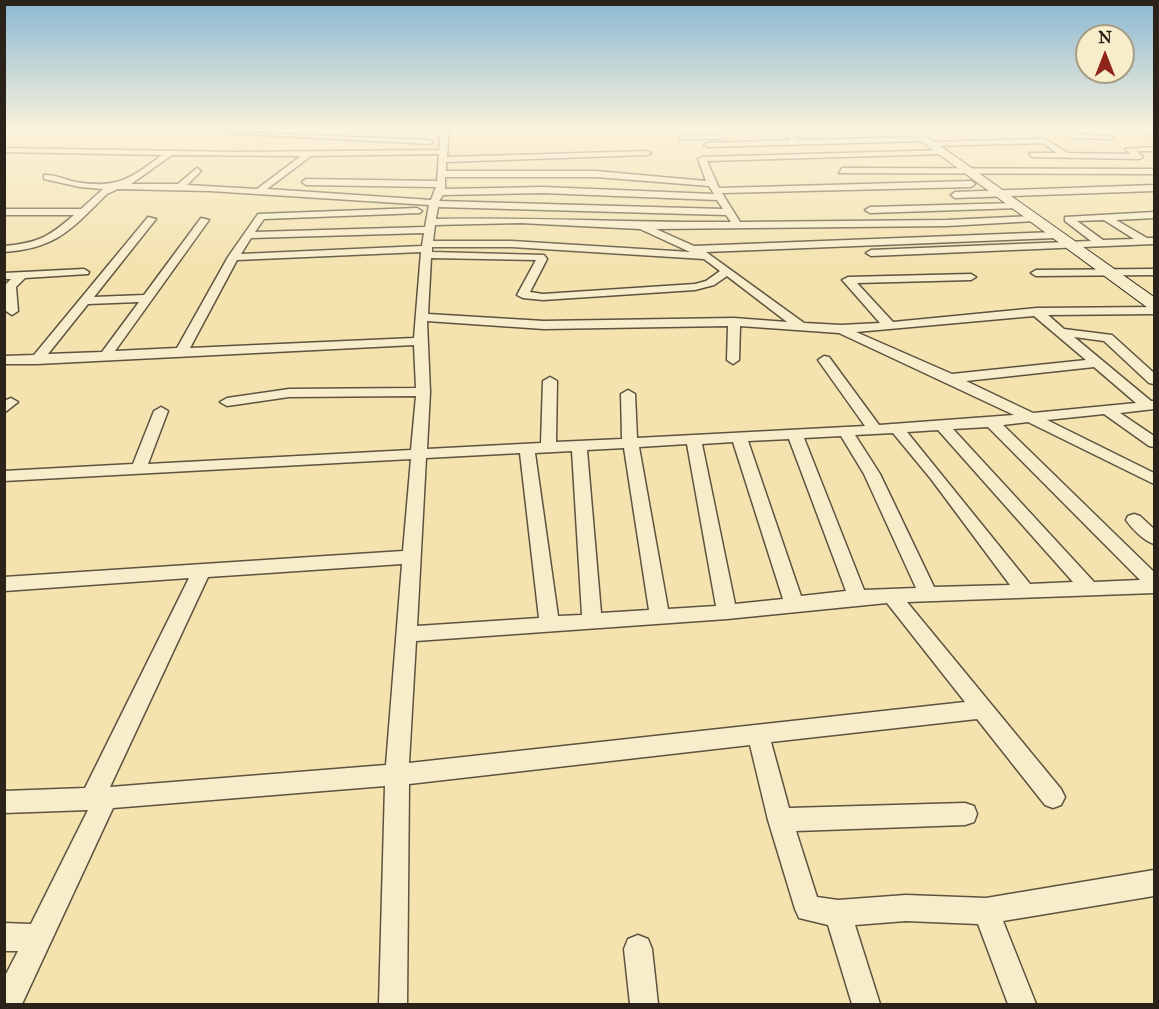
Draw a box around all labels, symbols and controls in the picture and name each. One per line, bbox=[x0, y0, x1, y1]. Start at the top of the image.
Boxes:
north arrow bbox=[1075, 24, 1135, 84]
text: N bbox=[1098, 28, 1112, 47]

